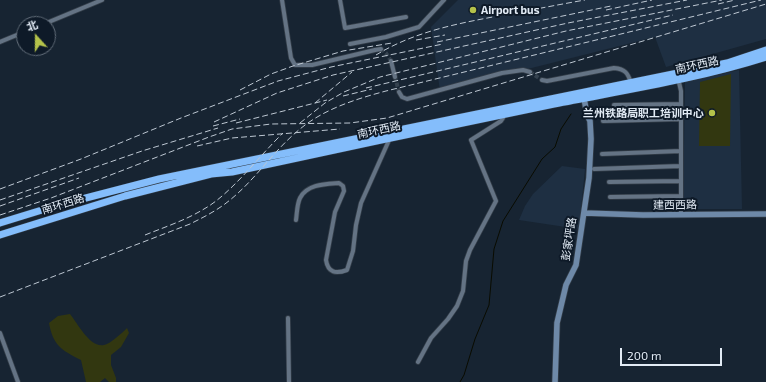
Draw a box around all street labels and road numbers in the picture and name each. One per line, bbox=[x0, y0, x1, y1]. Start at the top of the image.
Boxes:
street label: 南环西路 bbox=[674, 54, 720, 76]
street label: 南环西路 bbox=[356, 119, 402, 141]
street label: 南环西路 bbox=[40, 191, 86, 217]
street label: 建西西路 bbox=[653, 198, 697, 212]
street label: 彭家坪路 bbox=[559, 216, 579, 262]

